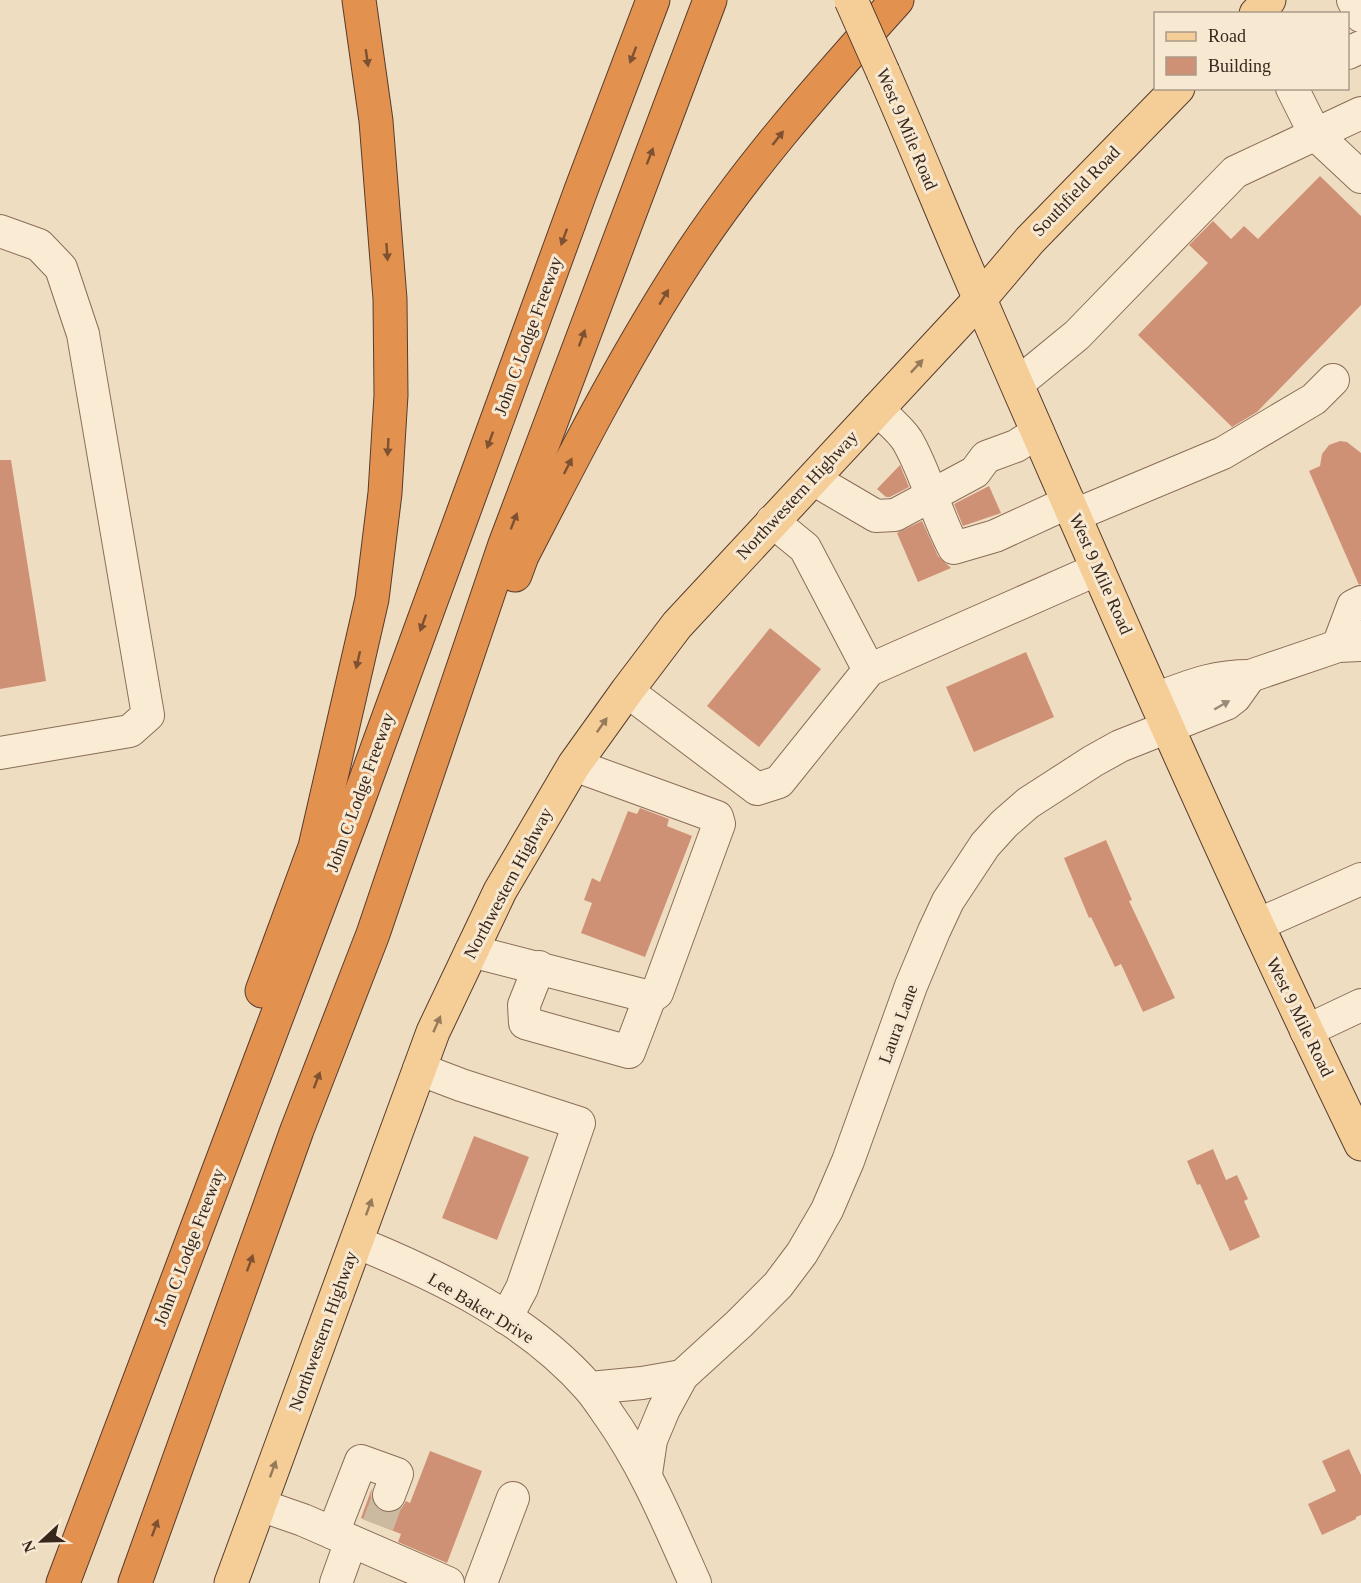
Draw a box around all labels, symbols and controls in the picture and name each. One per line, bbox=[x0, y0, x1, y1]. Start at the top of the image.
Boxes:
legend bbox=[1154, 12, 1349, 90]
text: Road bbox=[1208, 26, 1246, 46]
one-way arrow bbox=[627, 46, 637, 64]
one-way arrow bbox=[363, 49, 372, 68]
text: Building bbox=[1208, 56, 1271, 76]
street label: West 9 Mile Road bbox=[872, 65, 942, 193]
one-way arrow bbox=[771, 131, 783, 146]
street label: Southfield Road bbox=[1028, 142, 1124, 240]
one-way arrow bbox=[646, 146, 656, 164]
one-way arrow bbox=[558, 228, 568, 246]
one-way arrow bbox=[382, 242, 392, 261]
street label: John C Lodge Freeway bbox=[490, 254, 566, 418]
one-way arrow bbox=[659, 289, 670, 305]
one-way arrow bbox=[578, 329, 588, 347]
one-way arrow bbox=[910, 359, 924, 374]
street label: Northwestern Highway bbox=[732, 427, 862, 563]
one-way arrow bbox=[484, 431, 494, 449]
one-way arrow bbox=[383, 437, 392, 456]
one-way arrow bbox=[563, 458, 573, 475]
street label: West 9 Mile Road bbox=[1065, 511, 1137, 637]
one-way arrow bbox=[509, 512, 519, 530]
one-way arrow bbox=[417, 614, 427, 632]
one-way arrow bbox=[352, 651, 362, 669]
one-way arrow bbox=[1214, 700, 1231, 710]
street label: John C Lodge Freeway bbox=[322, 710, 398, 874]
one-way arrow bbox=[596, 718, 608, 734]
street label: Northwestern Highway bbox=[460, 804, 556, 962]
street label: West 9 Mile Road bbox=[1263, 954, 1337, 1080]
street label: Laura Lane bbox=[875, 982, 921, 1066]
one-way arrow bbox=[432, 1015, 442, 1033]
one-way arrow bbox=[313, 1071, 322, 1089]
street label: John C Lodge Freeway bbox=[150, 1165, 228, 1329]
one-way arrow bbox=[364, 1198, 374, 1216]
street label: Northwestern Highway bbox=[285, 1248, 361, 1414]
one-way arrow bbox=[246, 1254, 256, 1272]
street label: Lee Baker Drive bbox=[424, 1269, 538, 1347]
one-way arrow bbox=[269, 1460, 278, 1478]
north arrow bbox=[12, 1511, 72, 1571]
one-way arrow bbox=[150, 1519, 160, 1537]
text: N bbox=[18, 1537, 39, 1555]

